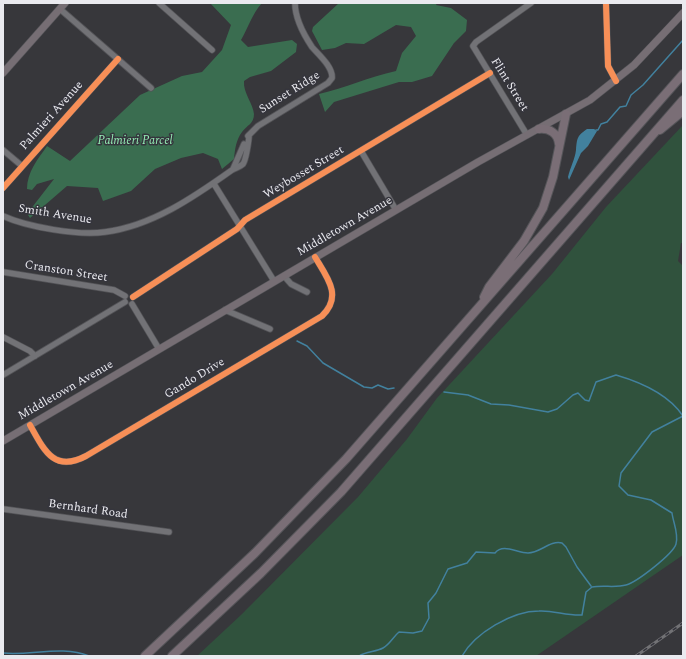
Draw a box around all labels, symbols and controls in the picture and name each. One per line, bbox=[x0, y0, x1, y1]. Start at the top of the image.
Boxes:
street label: Flint Street bbox=[487, 56, 531, 114]
street label: Sunset Ridge bbox=[257, 69, 323, 117]
street label: Palmieri Avenue bbox=[17, 79, 87, 153]
park label: Palmieri Parcel bbox=[97, 135, 173, 149]
street label: Weybosset Street bbox=[261, 143, 347, 203]
street label: Middletown Avenue bbox=[295, 194, 395, 260]
street label: Smith Avenue bbox=[17, 202, 93, 228]
street label: Cranston Street bbox=[24, 258, 108, 286]
street label: Gando Drive bbox=[162, 355, 228, 403]
street label: Middletown Avenue bbox=[16, 358, 116, 424]
street label: Bernhard Road bbox=[47, 497, 129, 523]

